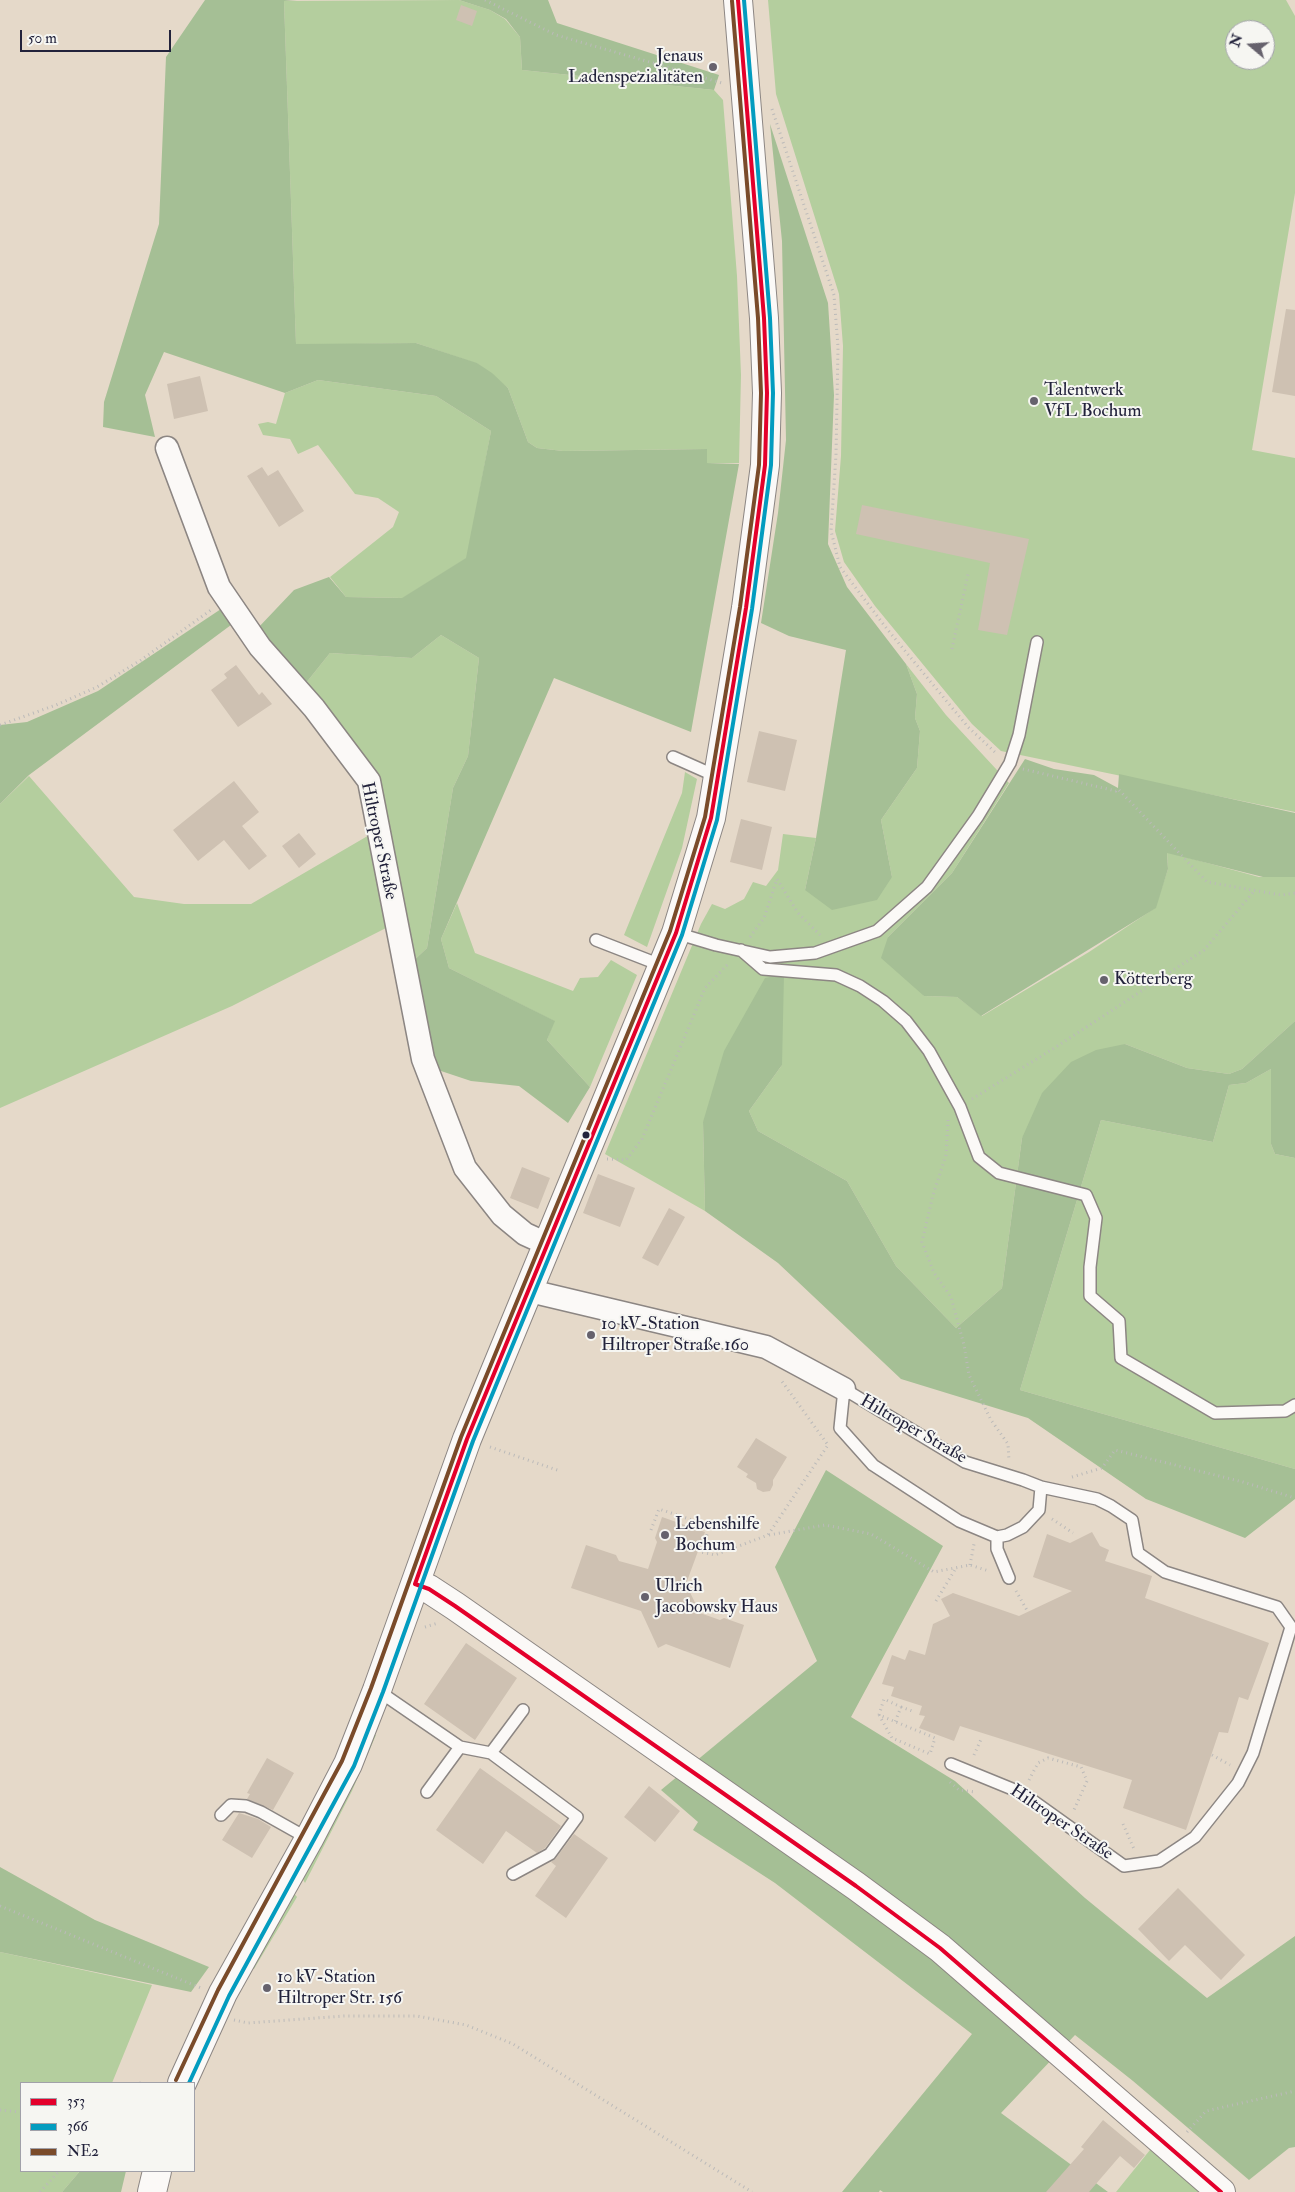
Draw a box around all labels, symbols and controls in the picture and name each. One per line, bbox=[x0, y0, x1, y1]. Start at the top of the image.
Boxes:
scale bar bbox=[22, 20, 174, 52]
north arrow bbox=[1225, 20, 1275, 70]
text: 50 m bbox=[28, 29, 57, 48]
text: N bbox=[1226, 32, 1246, 49]
place label: Jenaus Ladenspezialitäten bbox=[568, 46, 703, 88]
marker: Jenaus Ladenspezialitäten bbox=[707, 61, 719, 73]
place label: Talentwerk VfL Bochum bbox=[1044, 380, 1141, 422]
marker: Talentwerk VfL Bochum bbox=[1028, 395, 1040, 407]
street label: Hiltroper Straße bbox=[355, 780, 401, 902]
place label: Kötterberg bbox=[1114, 969, 1193, 991]
marker: Kötterberg bbox=[1098, 974, 1110, 986]
unlabelled marker bbox=[581, 1130, 591, 1140]
place label: 10 kV-Station Hiltroper Straße 160 bbox=[601, 1314, 749, 1356]
marker: 10 kV-Station Hiltroper Straße 160 bbox=[585, 1329, 597, 1341]
street label: Hiltroper Straße bbox=[856, 1391, 970, 1469]
place label: Lebenshilfe Bochum bbox=[675, 1514, 759, 1556]
marker: Lebenshilfe Bochum bbox=[659, 1529, 671, 1541]
place label: Ulrich Jacobowsky Haus bbox=[655, 1576, 778, 1618]
marker: Ulrich Jacobowsky Haus bbox=[639, 1591, 651, 1603]
street label: Hiltroper Straße bbox=[1005, 1781, 1117, 1865]
place label: 10 kV-Station Hiltroper Str. 156 bbox=[277, 1967, 402, 2010]
marker: 10 kV-Station Hiltroper Str. 156 bbox=[261, 1982, 273, 1994]
legend bbox=[20, 2082, 195, 2172]
text: 353 bbox=[67, 2092, 85, 2111]
text: 366 bbox=[67, 2117, 88, 2136]
text: NE2 bbox=[67, 2142, 99, 2161]

